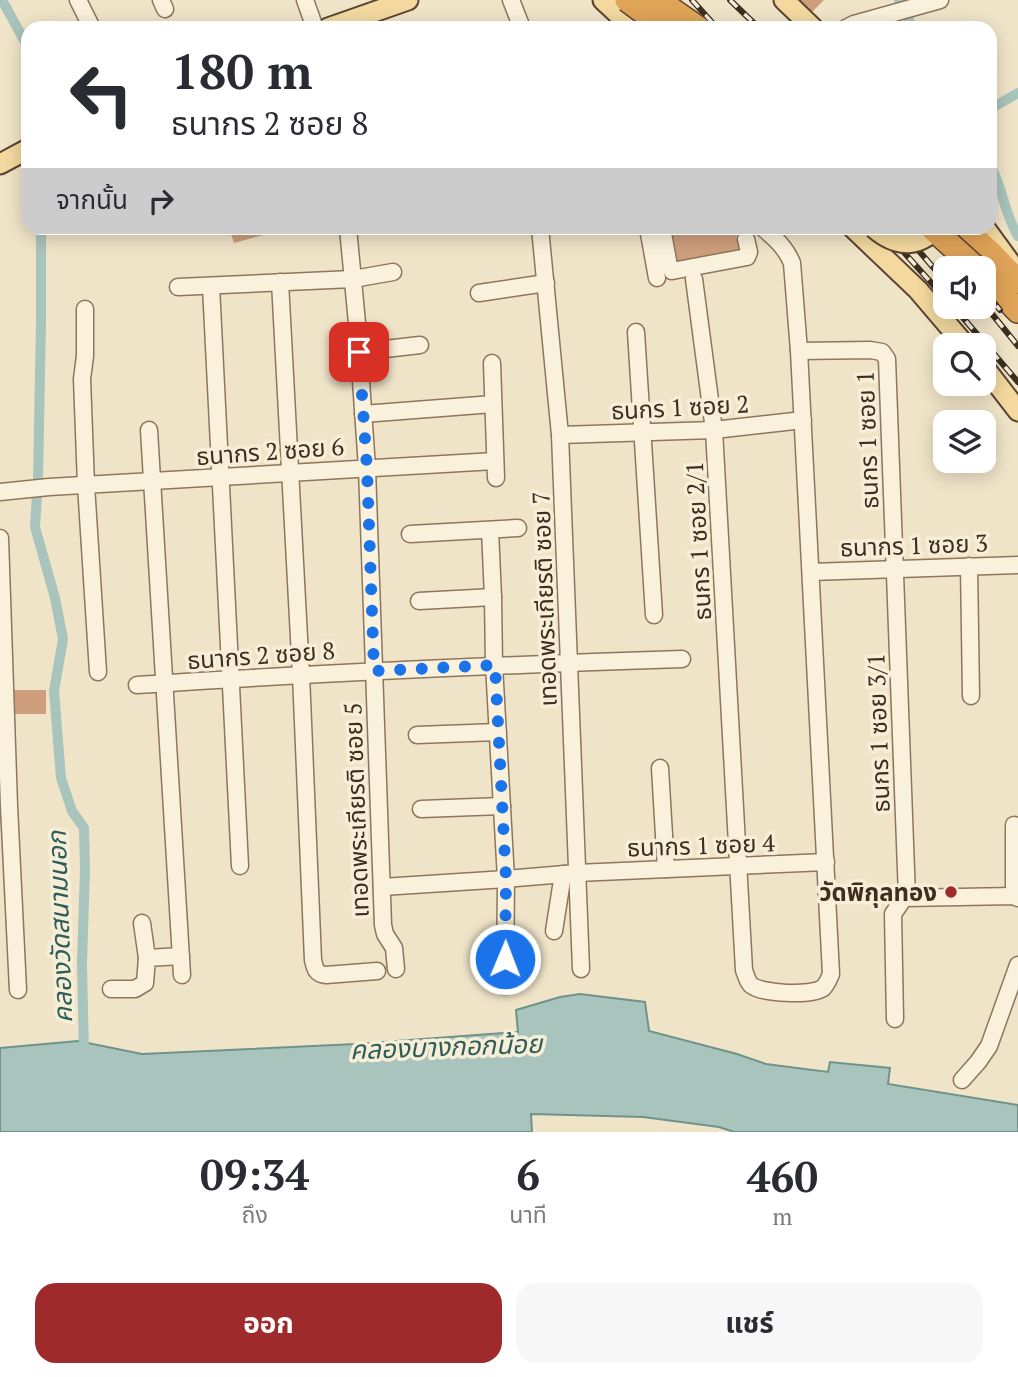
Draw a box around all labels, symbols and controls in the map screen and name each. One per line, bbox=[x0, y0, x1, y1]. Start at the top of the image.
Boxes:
text: 180 m bbox=[171, 38, 313, 103]
icon: left bbox=[56, 49, 147, 140]
text: ธนากร 2 ซอย 8 bbox=[171, 102, 368, 144]
text: จากนั้น bbox=[56, 182, 128, 216]
icon: right bbox=[142, 182, 180, 220]
map controls bbox=[933, 256, 996, 473]
button: sound bbox=[933, 256, 996, 319]
pin bbox=[329, 322, 389, 382]
icon: arrive bbox=[340, 333, 378, 371]
button: search bbox=[933, 333, 996, 396]
street label: ธนกร 1 ซอย 1 bbox=[849, 370, 885, 510]
street label: ธนกร 1 ซอย 2 bbox=[610, 387, 750, 427]
button: layers bbox=[933, 410, 996, 473]
street label: ธนากร 2 ซอย 6 bbox=[195, 430, 345, 472]
street label: ธนกร 1 ซอย 2/1 bbox=[678, 461, 718, 621]
street label: เทอดพระเกียรติ ซอย 7 bbox=[524, 491, 564, 707]
street label: ธนากร 1 ซอย 3 bbox=[839, 526, 989, 564]
street label: ธนากร 2 ซอย 8 bbox=[186, 634, 336, 676]
street label: ธนกร 1 ซอย 3/1 bbox=[859, 653, 897, 813]
street label: เทอดพระเกียรติ ซอย 5 bbox=[336, 702, 376, 918]
street label: ธนากร 1 ซอย 4 bbox=[626, 826, 776, 864]
water label: คลองวัดสนามนอก bbox=[39, 829, 79, 1024]
place label: วัดพิกุลทอง bbox=[819, 876, 937, 908]
marker: วัดพิกุลทอง bbox=[943, 884, 959, 900]
position arrow bbox=[468, 922, 542, 996]
water label: คลองบางกอกน้อย bbox=[349, 1026, 544, 1066]
text: 09:34 bbox=[200, 1146, 309, 1202]
text: 6 bbox=[516, 1146, 540, 1202]
text: 460 bbox=[747, 1148, 818, 1204]
text: ถึง bbox=[242, 1199, 268, 1230]
text: นาที bbox=[509, 1199, 547, 1230]
text: m bbox=[772, 1201, 792, 1232]
button: ออก bbox=[35, 1283, 502, 1363]
button: แชร์ bbox=[516, 1283, 983, 1363]

